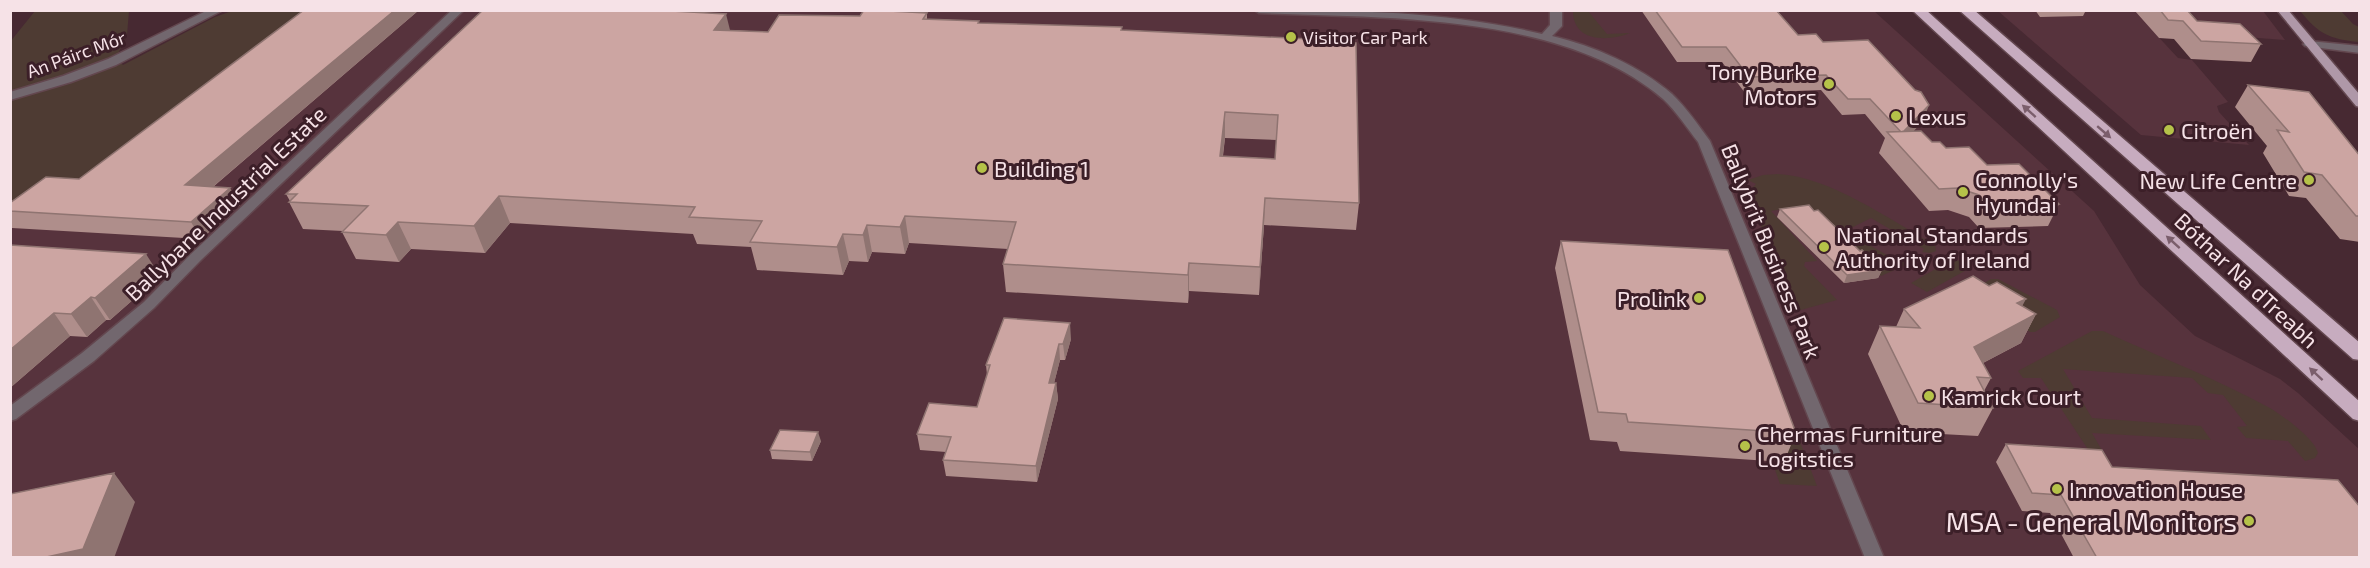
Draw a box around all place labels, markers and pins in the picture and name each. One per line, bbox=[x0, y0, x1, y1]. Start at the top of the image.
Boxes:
place label: Visitor Car Park bbox=[1303, 26, 1428, 48]
marker: Visitor Car Park bbox=[1284, 30, 1298, 44]
place label: Tony Burke Motors bbox=[1708, 58, 1817, 109]
marker: Tony Burke Motors bbox=[1822, 77, 1836, 91]
place label: Lexus bbox=[1908, 103, 1966, 129]
marker: Lexus bbox=[1889, 109, 1903, 123]
place label: Citroën bbox=[2181, 117, 2253, 143]
marker: Citroën bbox=[2162, 123, 2176, 137]
place label: Building 1 bbox=[994, 155, 1089, 181]
marker: Building 1 bbox=[975, 161, 989, 175]
place label: Connolly's Hyundai bbox=[1975, 166, 2078, 217]
place label: New Life Centre bbox=[2140, 167, 2297, 193]
marker: New Life Centre bbox=[2302, 173, 2316, 187]
marker: Connolly's Hyundai bbox=[1956, 185, 1970, 199]
place label: National Standards Authority of Ireland bbox=[1836, 221, 2030, 272]
marker: National Standards Authority of Ireland bbox=[1817, 240, 1831, 254]
place label: Prolink bbox=[1617, 285, 1687, 311]
marker: Prolink bbox=[1692, 291, 1706, 305]
place label: Kamrick Court bbox=[1941, 383, 2081, 409]
marker: Kamrick Court bbox=[1922, 389, 1936, 403]
place label: Chermas Furniture Logitstics bbox=[1757, 420, 1943, 471]
marker: Chermas Furniture Logitstics bbox=[1738, 439, 1752, 453]
place label: Innovation House bbox=[2069, 476, 2243, 502]
marker: Innovation House bbox=[2050, 482, 2064, 496]
place label: MSA - General Monitors bbox=[1946, 505, 2237, 537]
marker: MSA - General Monitors bbox=[2242, 514, 2256, 528]

